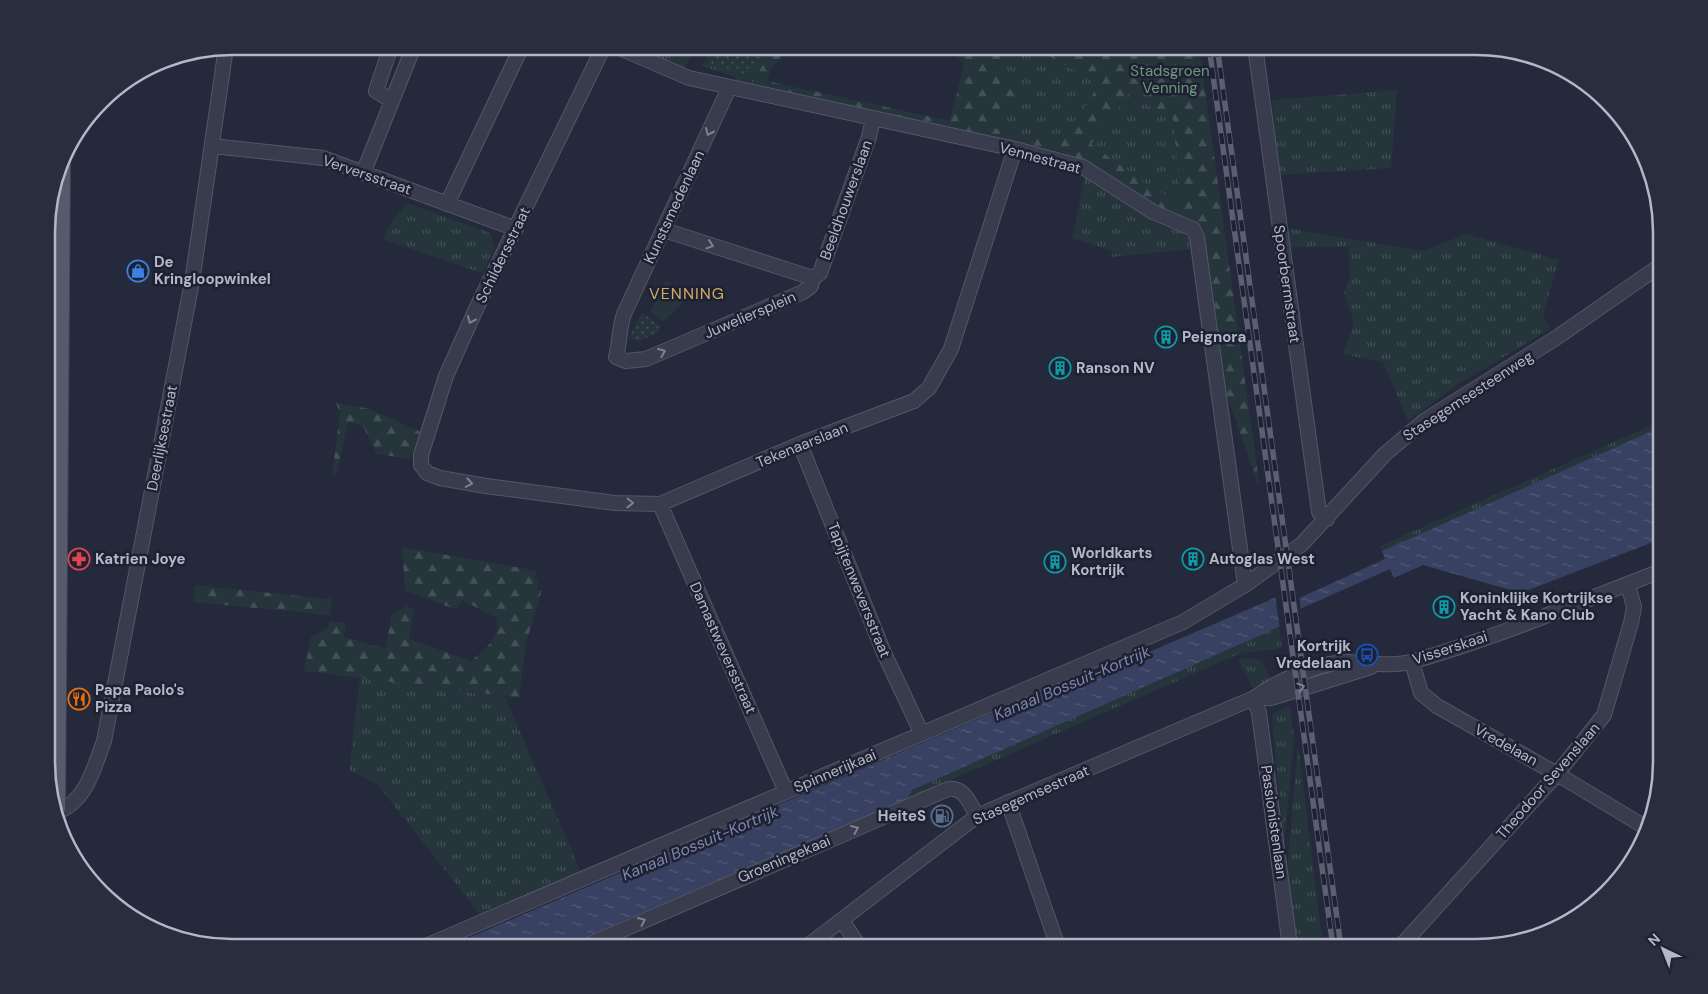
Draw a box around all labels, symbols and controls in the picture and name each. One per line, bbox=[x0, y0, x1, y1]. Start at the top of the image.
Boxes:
park label: Stadsgroen Venning bbox=[1130, 61, 1210, 98]
one-way arrow bbox=[704, 127, 715, 136]
street label: Beeldhouwerslaan bbox=[815, 137, 877, 263]
street label: Vennestraat bbox=[997, 137, 1083, 179]
street label: Kunstsmedenlaan bbox=[639, 147, 709, 267]
street label: Verversstraat bbox=[320, 150, 414, 200]
street label: Schildersstraat bbox=[471, 204, 535, 306]
street label: Spoorbermstraat bbox=[1269, 224, 1305, 344]
one-way arrow bbox=[705, 239, 714, 249]
place label: De Kringloopwinkel bbox=[154, 252, 271, 289]
shop icon: De Kringloopwinkel bbox=[126, 259, 150, 283]
district label: VENNING bbox=[649, 283, 725, 304]
street label: Juweliersplein bbox=[701, 287, 799, 343]
one-way arrow bbox=[467, 315, 478, 324]
building icon: Peignora bbox=[1154, 325, 1178, 349]
place label: Peignora bbox=[1182, 327, 1246, 347]
street label: Stasegemsesteenweg bbox=[1399, 346, 1537, 446]
one-way arrow bbox=[657, 347, 666, 358]
building icon: Ranson NV bbox=[1048, 356, 1072, 380]
place label: Ranson NV bbox=[1076, 358, 1155, 378]
street label: Deerlijksestraat bbox=[142, 383, 182, 493]
street label: Tekenaarslaan bbox=[753, 417, 851, 473]
one-way arrow bbox=[465, 477, 473, 487]
one-way arrow bbox=[626, 498, 634, 508]
street label: Tapijtenweversstraat bbox=[823, 519, 895, 661]
place label: Worldkarts Kortrijk bbox=[1071, 543, 1152, 580]
pharmacy icon: Katrien Joye bbox=[67, 547, 91, 571]
building icon: Autoglas West bbox=[1181, 547, 1205, 571]
place label: Katrien Joye bbox=[95, 549, 186, 569]
place label: Autoglas West bbox=[1209, 549, 1315, 569]
building icon: Worldkarts Kortrijk bbox=[1043, 550, 1067, 574]
street label: Damastweversstraat bbox=[685, 579, 761, 717]
place label: Koninklijke Kortrijkse Yacht & Kano Club bbox=[1460, 588, 1613, 625]
building icon: Koninklijke Kortrijkse Yacht & Kano Club bbox=[1432, 595, 1456, 619]
street label: Visserskaai bbox=[1410, 626, 1490, 670]
place label: Kortrijk Vredelaan bbox=[1276, 636, 1351, 673]
water label: Kanaal Bossuit-Kortrijk bbox=[991, 640, 1154, 725]
bus stop icon: Kortrijk Vredelaan bbox=[1355, 643, 1379, 667]
place label: Papa Paolo's Pizza bbox=[95, 680, 185, 717]
one-way arrow bbox=[1297, 683, 1305, 693]
restaurant icon: Papa Paolo's Pizza bbox=[67, 687, 91, 711]
street label: Theodoor Sevenslaan bbox=[1492, 718, 1604, 844]
street label: Vredelaan bbox=[1471, 719, 1541, 771]
street label: Spinnerijkaai bbox=[791, 745, 879, 797]
street label: Stasegemsestraat bbox=[970, 760, 1092, 830]
street label: Passionistenlaan bbox=[1256, 764, 1292, 880]
water label: Kanaal Bossuit-Kortrijk bbox=[619, 800, 782, 885]
fuel station icon: HeiteS bbox=[930, 804, 954, 828]
place label: HeiteS bbox=[878, 806, 926, 826]
one-way arrow bbox=[850, 824, 859, 835]
street label: Groeningekaai bbox=[735, 830, 833, 888]
one-way arrow bbox=[637, 917, 646, 928]
north arrow bbox=[1638, 924, 1688, 974]
text: N bbox=[1644, 929, 1664, 950]

